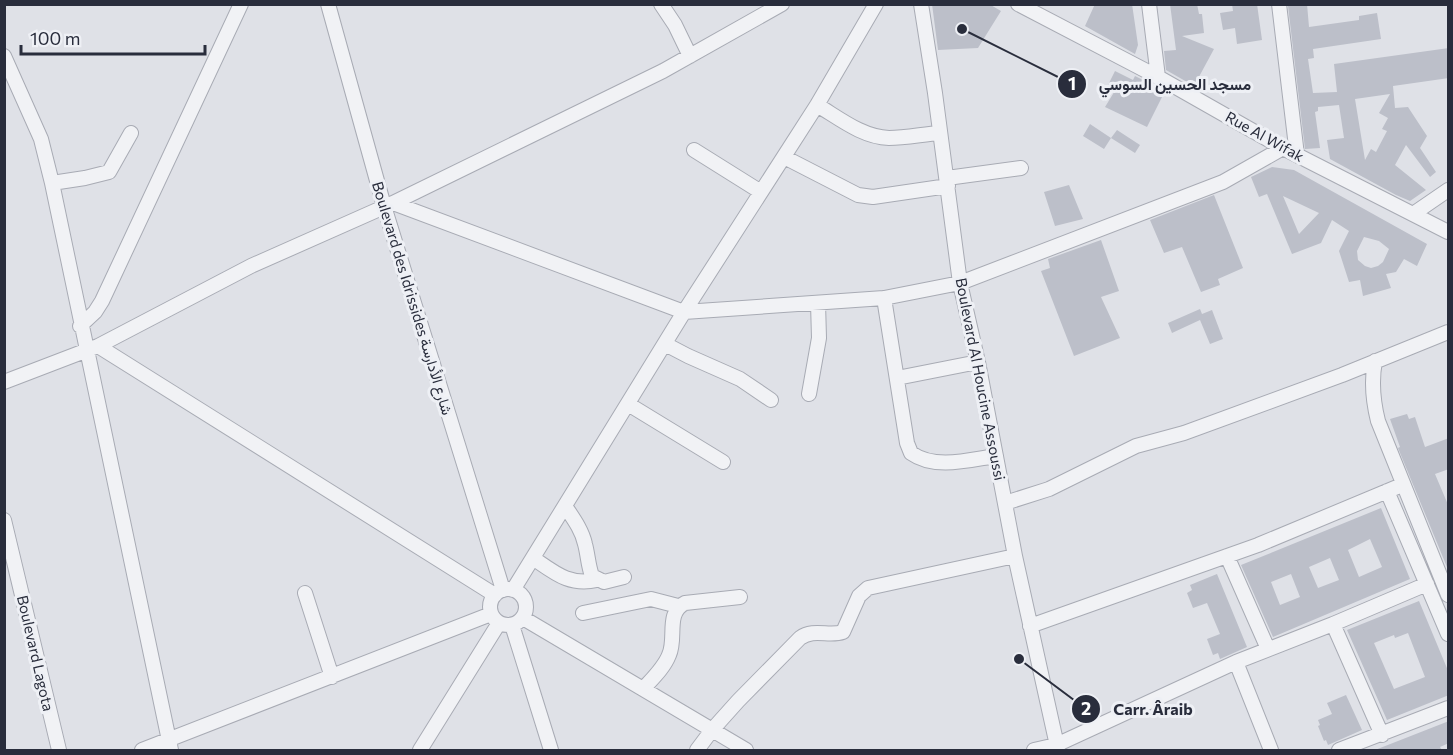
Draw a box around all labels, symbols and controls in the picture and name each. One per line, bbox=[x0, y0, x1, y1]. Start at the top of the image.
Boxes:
scale bar bbox=[21, 18, 206, 56]
text: 100 m bbox=[30, 27, 80, 49]
callout: مسجد الحسين السوسي bbox=[1057, 67, 1264, 101]
text: 1 bbox=[1068, 72, 1076, 94]
text: مسجد الحسين السوسي bbox=[1099, 74, 1251, 98]
street label: Rue Al Wifak bbox=[1223, 107, 1307, 165]
street label: Boulevard des Idrissides شارع الأدارسة bbox=[366, 179, 457, 418]
street label: Boulevard Al Houcine Assoussi bbox=[952, 276, 1010, 482]
street label: Boulevard Lagota bbox=[14, 593, 58, 713]
callout: Carr. Âraib bbox=[1071, 692, 1204, 726]
text: 2 bbox=[1081, 697, 1091, 719]
text: Carr. Âraib bbox=[1113, 699, 1193, 718]

